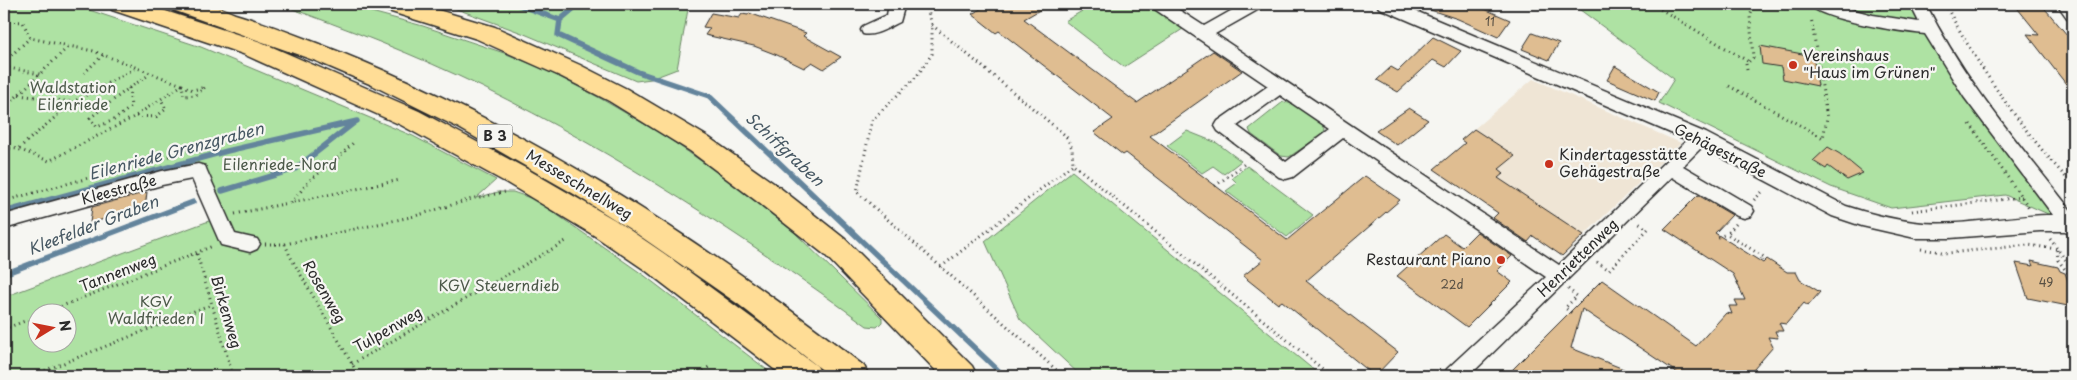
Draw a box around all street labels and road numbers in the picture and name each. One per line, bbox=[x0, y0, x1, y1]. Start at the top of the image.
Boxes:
street label: Gehägestraße bbox=[1670, 116, 1771, 183]
road number: B 3 bbox=[478, 124, 512, 148]
street label: Messeschnellweg bbox=[522, 143, 637, 225]
street label: Kleestraße bbox=[78, 167, 159, 210]
street label: Henriettenweg bbox=[1531, 212, 1623, 302]
street label: Tannenweg bbox=[76, 246, 159, 297]
street label: Rosenweg bbox=[298, 255, 353, 327]
street label: Birkenweg bbox=[206, 272, 249, 351]
street label: Tulpenweg bbox=[349, 300, 426, 358]

